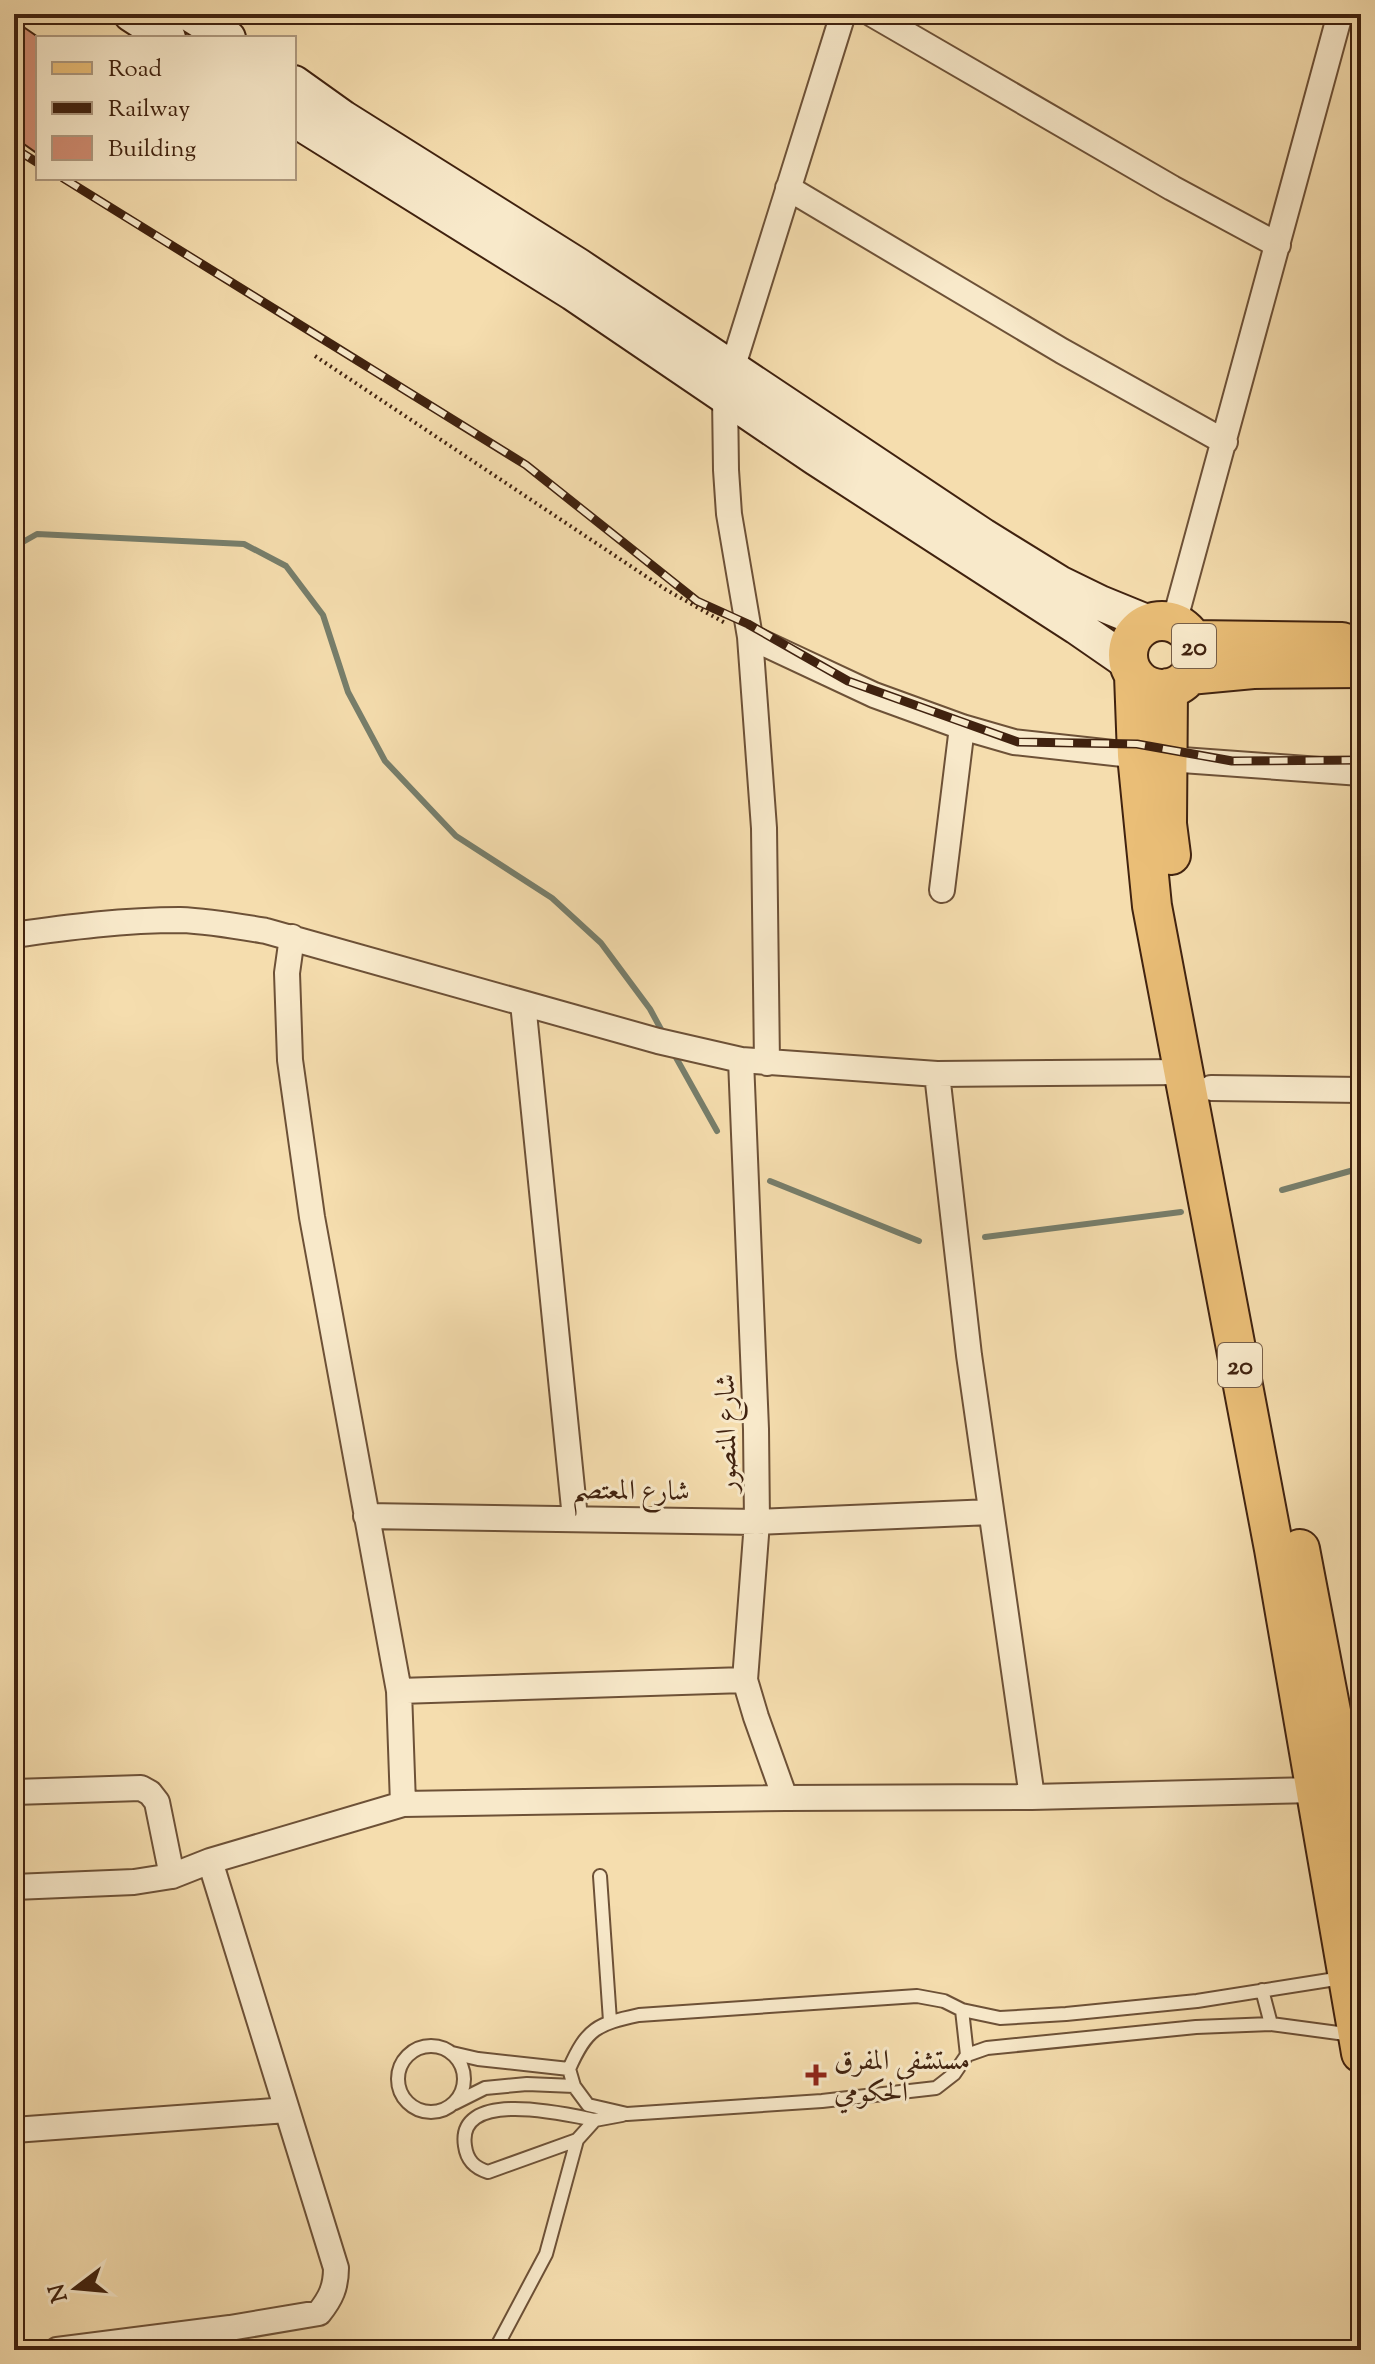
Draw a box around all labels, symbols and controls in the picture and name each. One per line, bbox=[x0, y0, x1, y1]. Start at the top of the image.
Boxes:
legend bbox=[36, 36, 296, 180]
text: Road bbox=[108, 53, 162, 87]
text: Railway bbox=[108, 93, 190, 127]
text: Building bbox=[108, 133, 197, 167]
road number: 20 bbox=[1172, 624, 1216, 668]
road number: 20 bbox=[1218, 1343, 1262, 1387]
street label: شارع المنصور bbox=[707, 1373, 750, 1496]
street label: شارع المعتصم bbox=[572, 1471, 690, 1518]
place label: مستشفى المفرق الحكومي bbox=[834, 2042, 970, 2114]
marker: مستشفى المفرق الحكومي bbox=[805, 2064, 827, 2086]
north arrow bbox=[36, 2248, 116, 2328]
text: N bbox=[42, 2279, 77, 2306]

